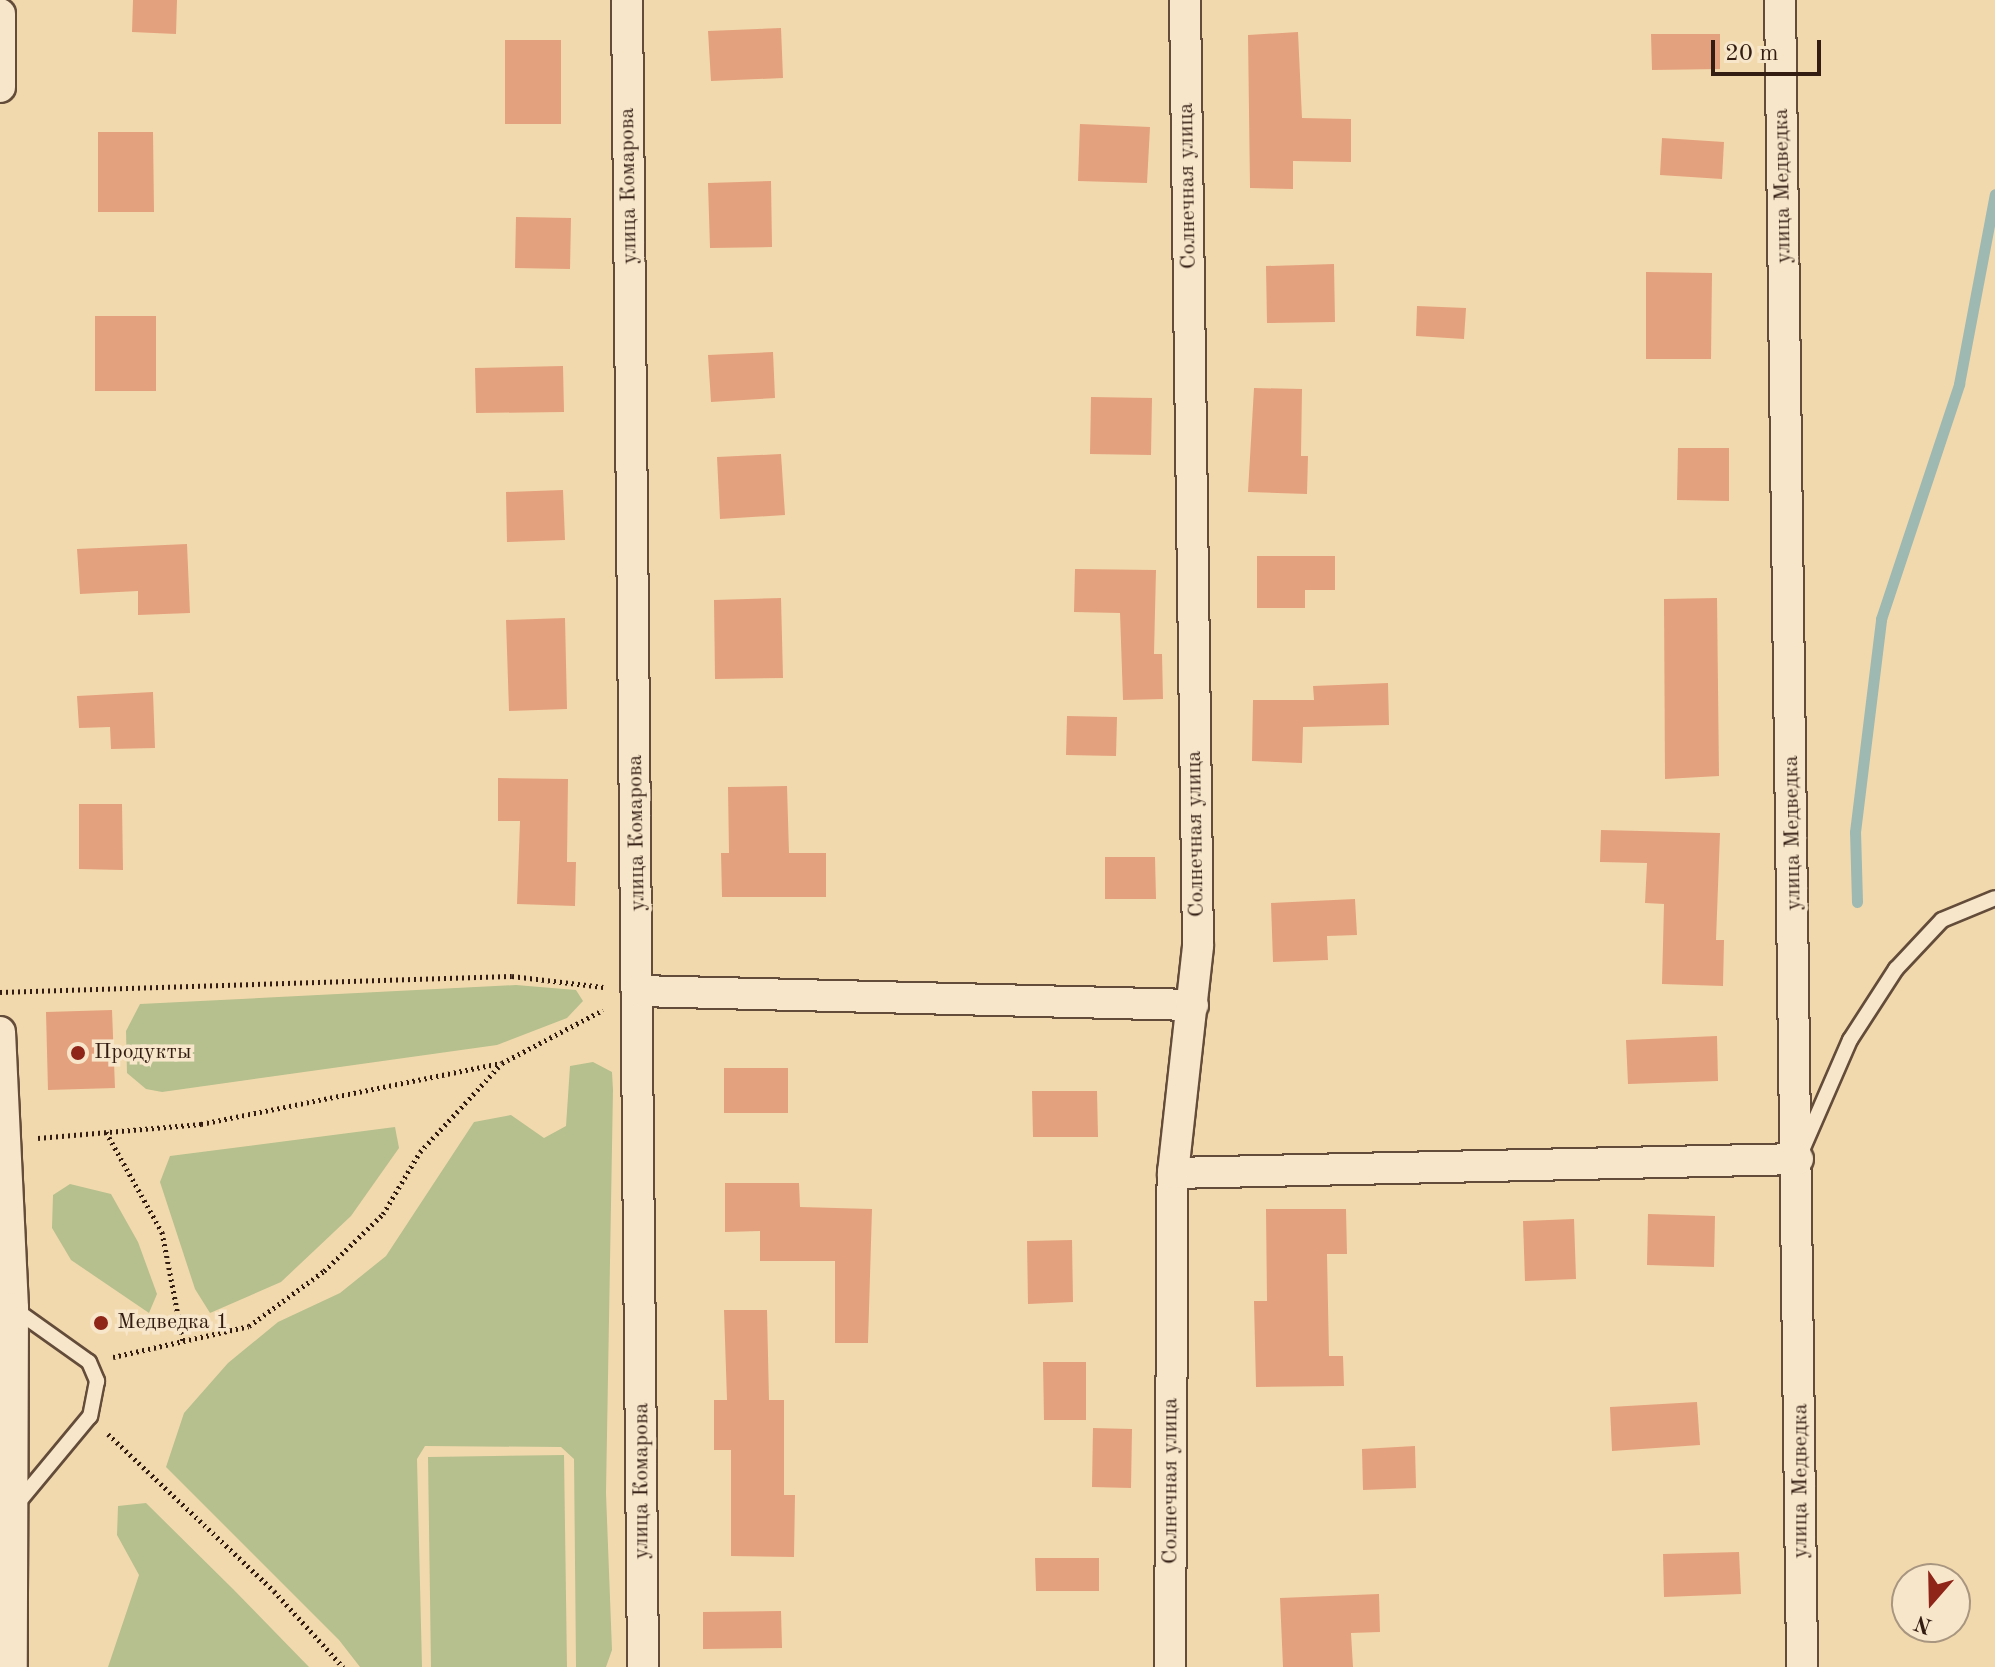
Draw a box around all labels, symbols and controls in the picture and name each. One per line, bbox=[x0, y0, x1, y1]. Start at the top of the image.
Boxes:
scale bar bbox=[1715, 24, 1825, 74]
text: 20 m bbox=[1725, 42, 1779, 66]
street label: Солнечная улица bbox=[1173, 102, 1203, 270]
street label: улица Комарова bbox=[614, 107, 644, 265]
street label: улица Медведка bbox=[1768, 108, 1798, 264]
street label: Солнечная улица bbox=[1181, 750, 1211, 918]
street label: улица Комарова bbox=[622, 754, 652, 912]
street label: улица Медведка bbox=[1778, 755, 1808, 911]
place label: Продукты bbox=[94, 1040, 191, 1066]
marker: Продукты bbox=[69, 1044, 87, 1062]
place label: Медведка 1 bbox=[117, 1310, 229, 1336]
marker: Медведка 1 bbox=[92, 1314, 110, 1332]
street label: Солнечная улица bbox=[1158, 1398, 1184, 1564]
street label: улица Комарова bbox=[629, 1403, 655, 1559]
street label: улица Медведка bbox=[1788, 1403, 1814, 1559]
north arrow bbox=[1891, 1563, 1971, 1643]
text: N bbox=[1912, 1610, 1935, 1637]

